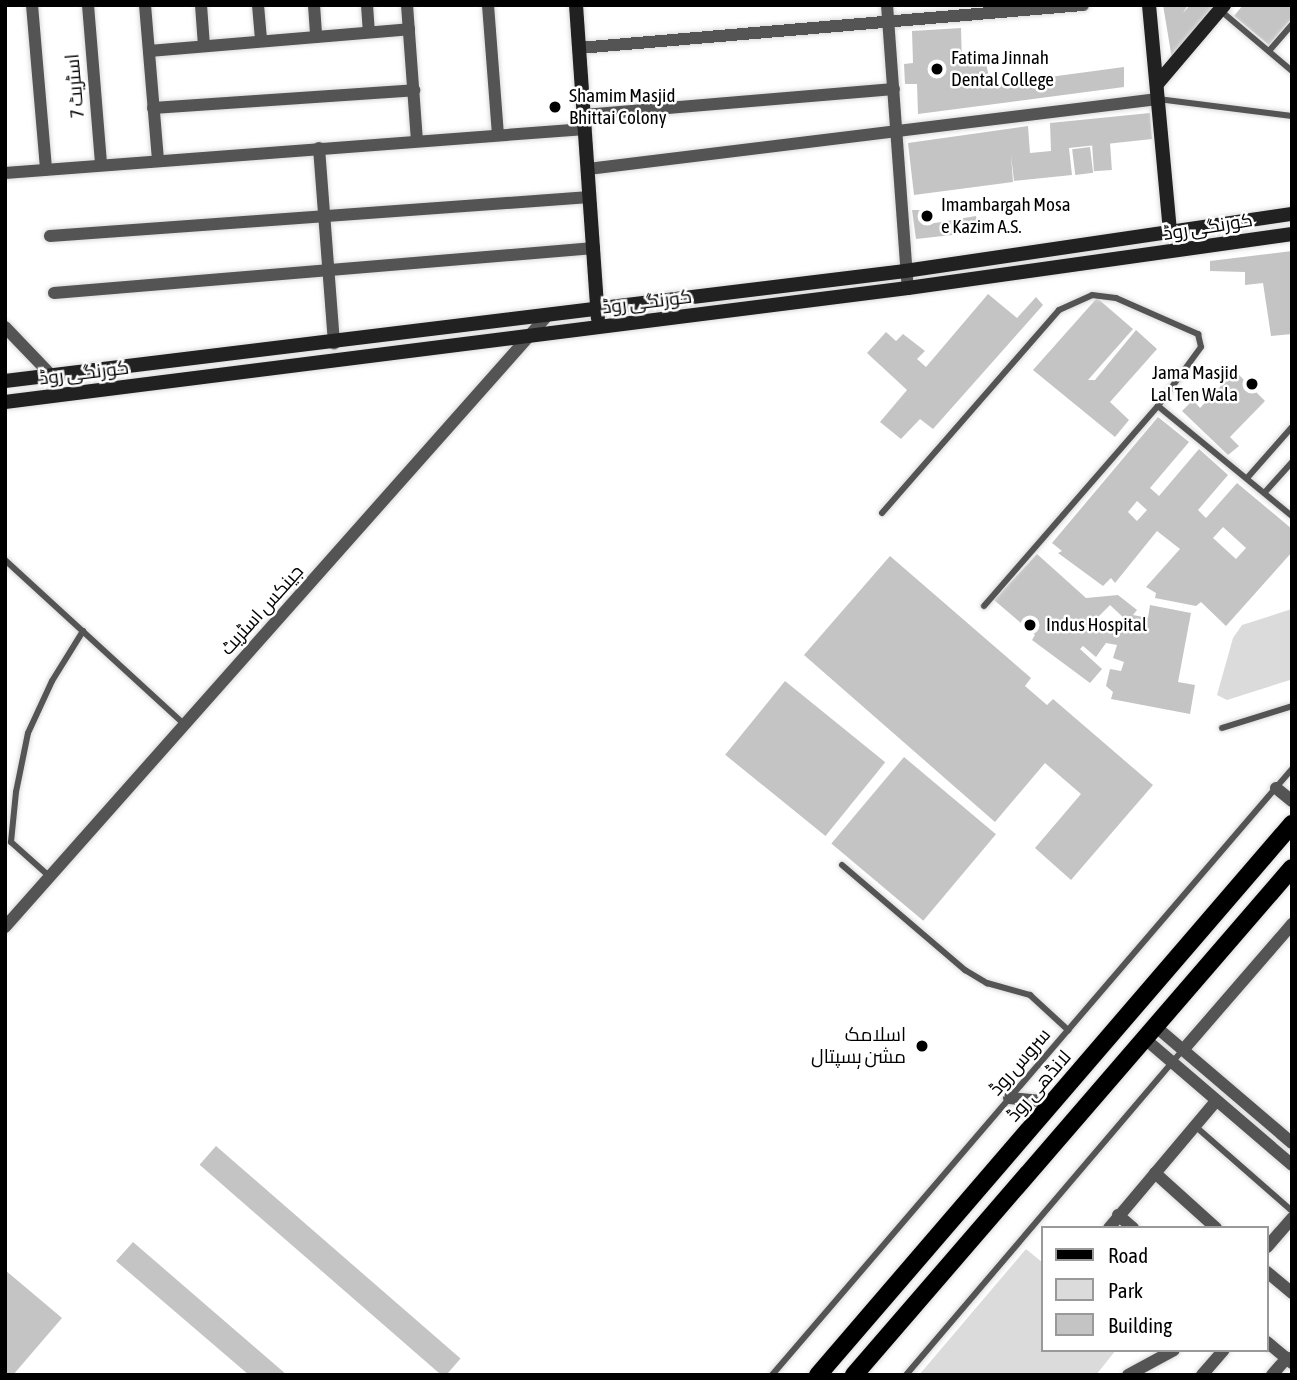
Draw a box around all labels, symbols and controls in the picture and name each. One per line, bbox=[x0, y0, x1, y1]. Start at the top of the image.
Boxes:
place label: Fatima Jinnah Dental College bbox=[951, 47, 1054, 91]
street label: اسٹریٹ 7 bbox=[61, 53, 89, 119]
marker: Fatima Jinnah Dental College bbox=[929, 61, 945, 77]
place label: Shamim Masjid Bhittai Colony bbox=[569, 85, 675, 129]
marker: Shamim Masjid Bhittai Colony bbox=[547, 99, 563, 115]
place label: Imambargah Mosa e Kazim A.S. bbox=[941, 194, 1071, 238]
marker: Imambargah Mosa e Kazim A.S. bbox=[919, 208, 935, 224]
street label: کورنگی روڈ bbox=[1162, 209, 1254, 245]
street label: کورنگی روڈ bbox=[601, 285, 693, 319]
street label: کورنگی روڈ bbox=[38, 356, 130, 390]
place label: Jama Masjid Lal Ten Wala bbox=[1151, 362, 1238, 406]
marker: Jama Masjid Lal Ten Wala bbox=[1244, 376, 1260, 392]
street label: جینکس اسٹریٹ bbox=[216, 560, 308, 660]
place label: Indus Hospital bbox=[1046, 614, 1147, 636]
marker: Indus Hospital bbox=[1020, 615, 1040, 635]
place label: اسلامک مشن ہسپتال bbox=[811, 1024, 906, 1068]
street label: سروس روڈ bbox=[985, 1024, 1055, 1100]
marker: اسلامک مشن ہسپتال bbox=[912, 1036, 932, 1056]
street label: لانڈھی روڈ bbox=[1002, 1046, 1076, 1126]
legend bbox=[1042, 1226, 1269, 1352]
text: Road bbox=[1108, 1243, 1148, 1267]
text: Park bbox=[1108, 1278, 1143, 1302]
text: Building bbox=[1108, 1313, 1172, 1337]

